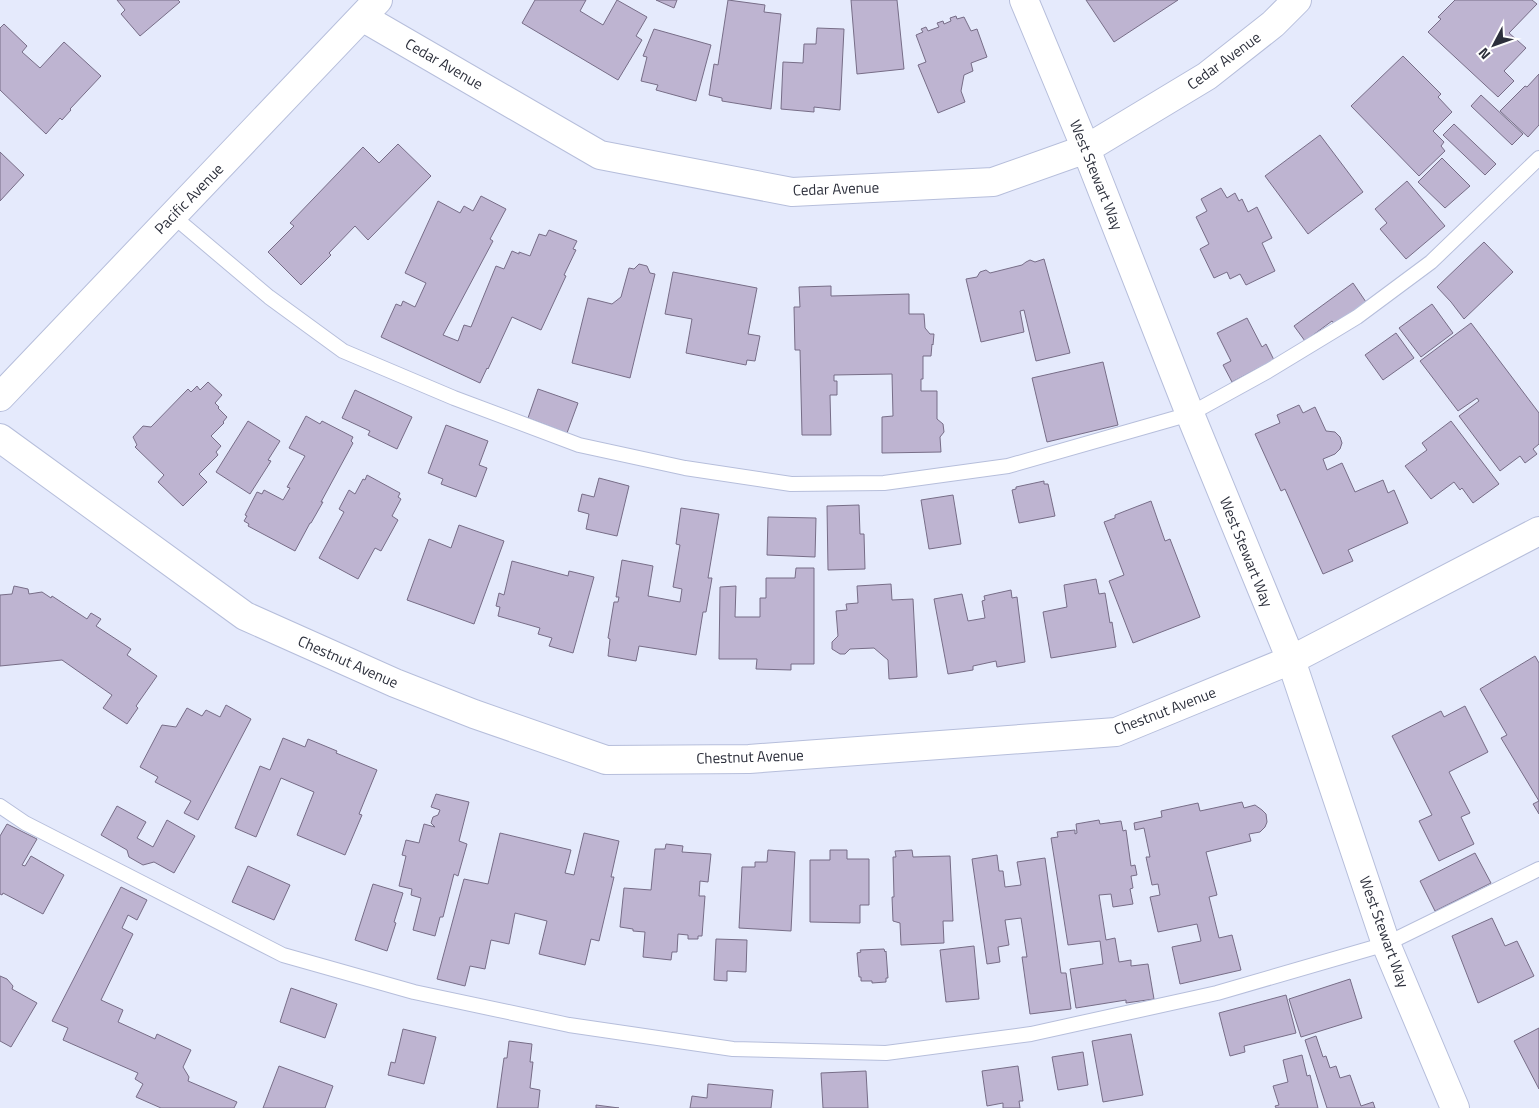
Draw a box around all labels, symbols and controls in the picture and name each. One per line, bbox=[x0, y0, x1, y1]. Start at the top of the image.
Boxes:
north arrow bbox=[1469, 20, 1519, 70]
street label: Cedar Avenue bbox=[1182, 26, 1265, 95]
street label: Cedar Avenue bbox=[401, 32, 487, 95]
text: N bbox=[1473, 43, 1495, 64]
street label: West Stewart Way bbox=[1064, 116, 1129, 233]
street label: Pacific Avenue bbox=[149, 158, 229, 239]
street label: Cedar Avenue bbox=[792, 175, 880, 202]
street label: West Stewart Way bbox=[1214, 493, 1279, 610]
street label: Chestnut Avenue bbox=[294, 629, 402, 694]
street label: Chestnut Avenue bbox=[1110, 681, 1219, 741]
street label: Chestnut Avenue bbox=[696, 743, 804, 770]
street label: West Stewart Way bbox=[1354, 873, 1415, 991]

